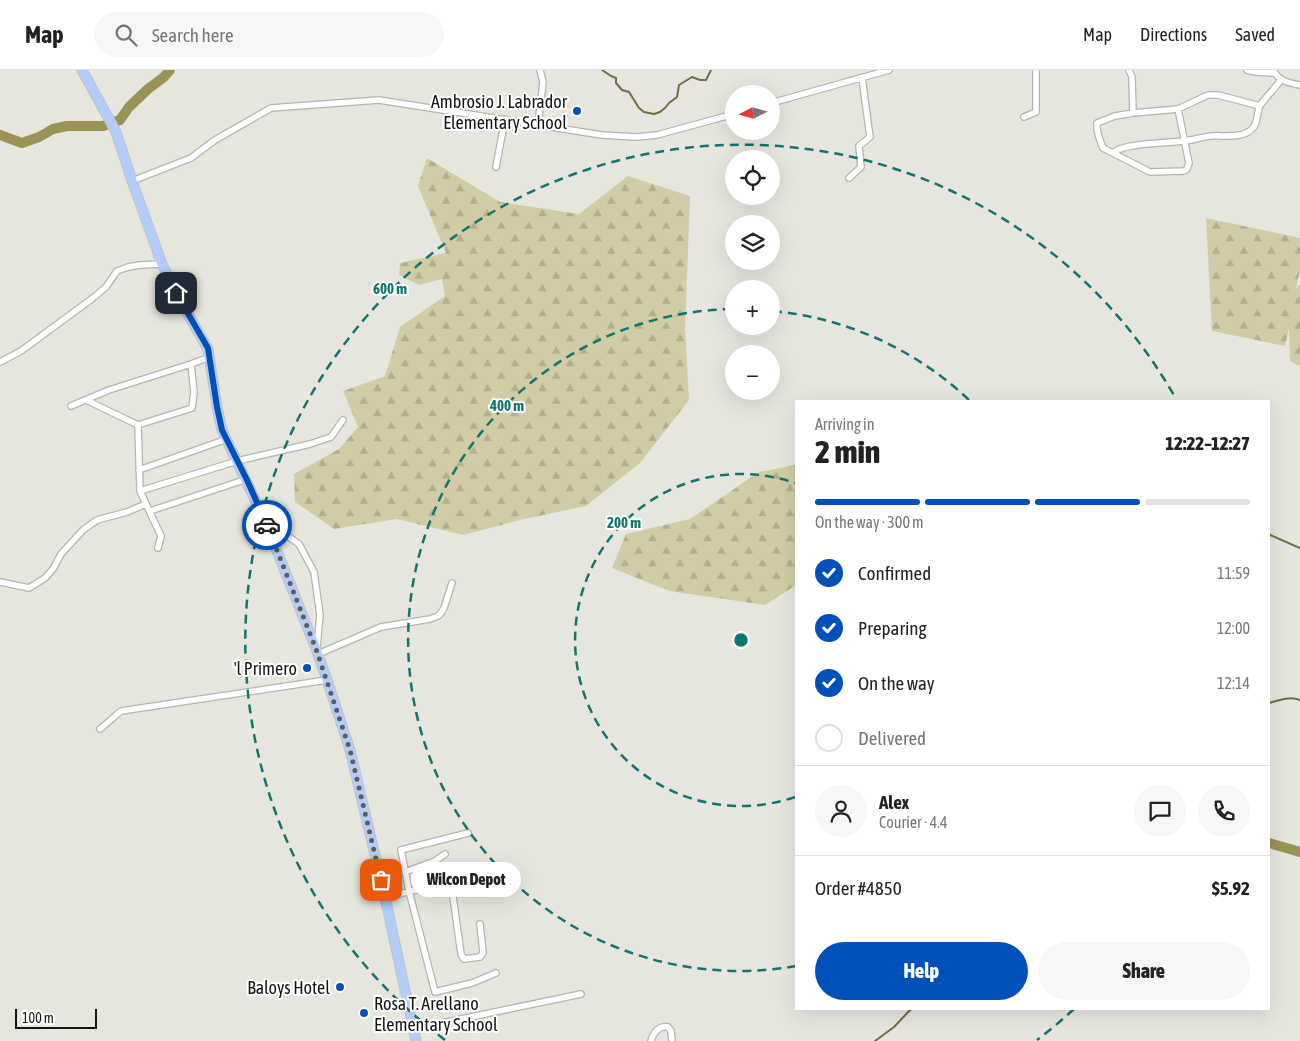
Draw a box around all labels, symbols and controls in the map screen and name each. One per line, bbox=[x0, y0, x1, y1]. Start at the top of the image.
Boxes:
search box bbox=[94, 12, 444, 57]
text: Map bbox=[25, 21, 64, 48]
icon: search bbox=[112, 21, 140, 49]
text: Search here bbox=[152, 24, 234, 46]
text: Map bbox=[1083, 24, 1112, 45]
text: Directions bbox=[1140, 24, 1207, 45]
text: Saved bbox=[1235, 24, 1275, 45]
north arrow bbox=[725, 85, 780, 140]
map controls bbox=[725, 85, 780, 400]
place label: Ambrosio J. Labrador Elementary School bbox=[431, 91, 568, 133]
marker: Ambrosio J. Labrador Elementary School bbox=[571, 105, 583, 117]
button: locate bbox=[725, 150, 780, 205]
button: layers bbox=[725, 215, 780, 270]
pin bbox=[155, 272, 197, 314]
icon: home bbox=[162, 279, 190, 307]
text: 600 m bbox=[373, 280, 407, 297]
button: + bbox=[725, 280, 780, 335]
button: − bbox=[725, 345, 780, 400]
text: 400 m bbox=[489, 397, 524, 414]
text: Arriving in bbox=[815, 415, 875, 433]
text: 12:22–12:27 bbox=[1165, 432, 1250, 454]
text: 2 min bbox=[815, 433, 880, 470]
courier bbox=[242, 500, 292, 550]
icon: car bbox=[253, 511, 281, 539]
text: On the way · 300 m bbox=[815, 513, 924, 531]
text: 200 m bbox=[607, 514, 641, 531]
icon: check bbox=[815, 559, 843, 587]
text: Confirmed bbox=[858, 562, 931, 584]
text: 11:59 bbox=[1217, 564, 1250, 582]
icon: check bbox=[815, 614, 843, 642]
text: Preparing bbox=[858, 617, 927, 639]
text: 12:00 bbox=[1217, 619, 1250, 637]
centre of rings bbox=[732, 631, 750, 649]
place label: 'l Primero bbox=[234, 658, 297, 679]
marker: 'l Primero bbox=[301, 662, 313, 674]
icon: check bbox=[815, 669, 843, 697]
text: On the way bbox=[858, 672, 935, 694]
text: 12:14 bbox=[1217, 674, 1250, 692]
text: Delivered bbox=[858, 727, 926, 749]
button: person bbox=[815, 785, 867, 837]
button: chat bbox=[1134, 785, 1186, 837]
button: phone bbox=[1198, 785, 1250, 837]
text: Alex bbox=[879, 791, 909, 813]
text: Courier · 4.4 bbox=[879, 813, 948, 831]
pin bbox=[360, 859, 402, 901]
callout: Wilcon Depot bbox=[411, 862, 521, 898]
icon: bag bbox=[367, 866, 395, 894]
text: Wilcon Depot bbox=[427, 870, 505, 888]
text: Order #4850 bbox=[815, 877, 902, 899]
text: $5.92 bbox=[1212, 877, 1250, 899]
button: Help bbox=[815, 942, 1028, 1000]
button: Share bbox=[1038, 942, 1250, 1000]
place label: Baloys Hotel bbox=[247, 977, 330, 998]
marker: Baloys Hotel bbox=[334, 981, 346, 993]
place label: Rosa T. Arellano Elementary School bbox=[374, 993, 498, 1035]
scale bar bbox=[15, 1006, 98, 1029]
marker: Rosa T. Arellano Elementary School bbox=[358, 1007, 370, 1019]
text: 100 m bbox=[22, 1010, 54, 1026]

